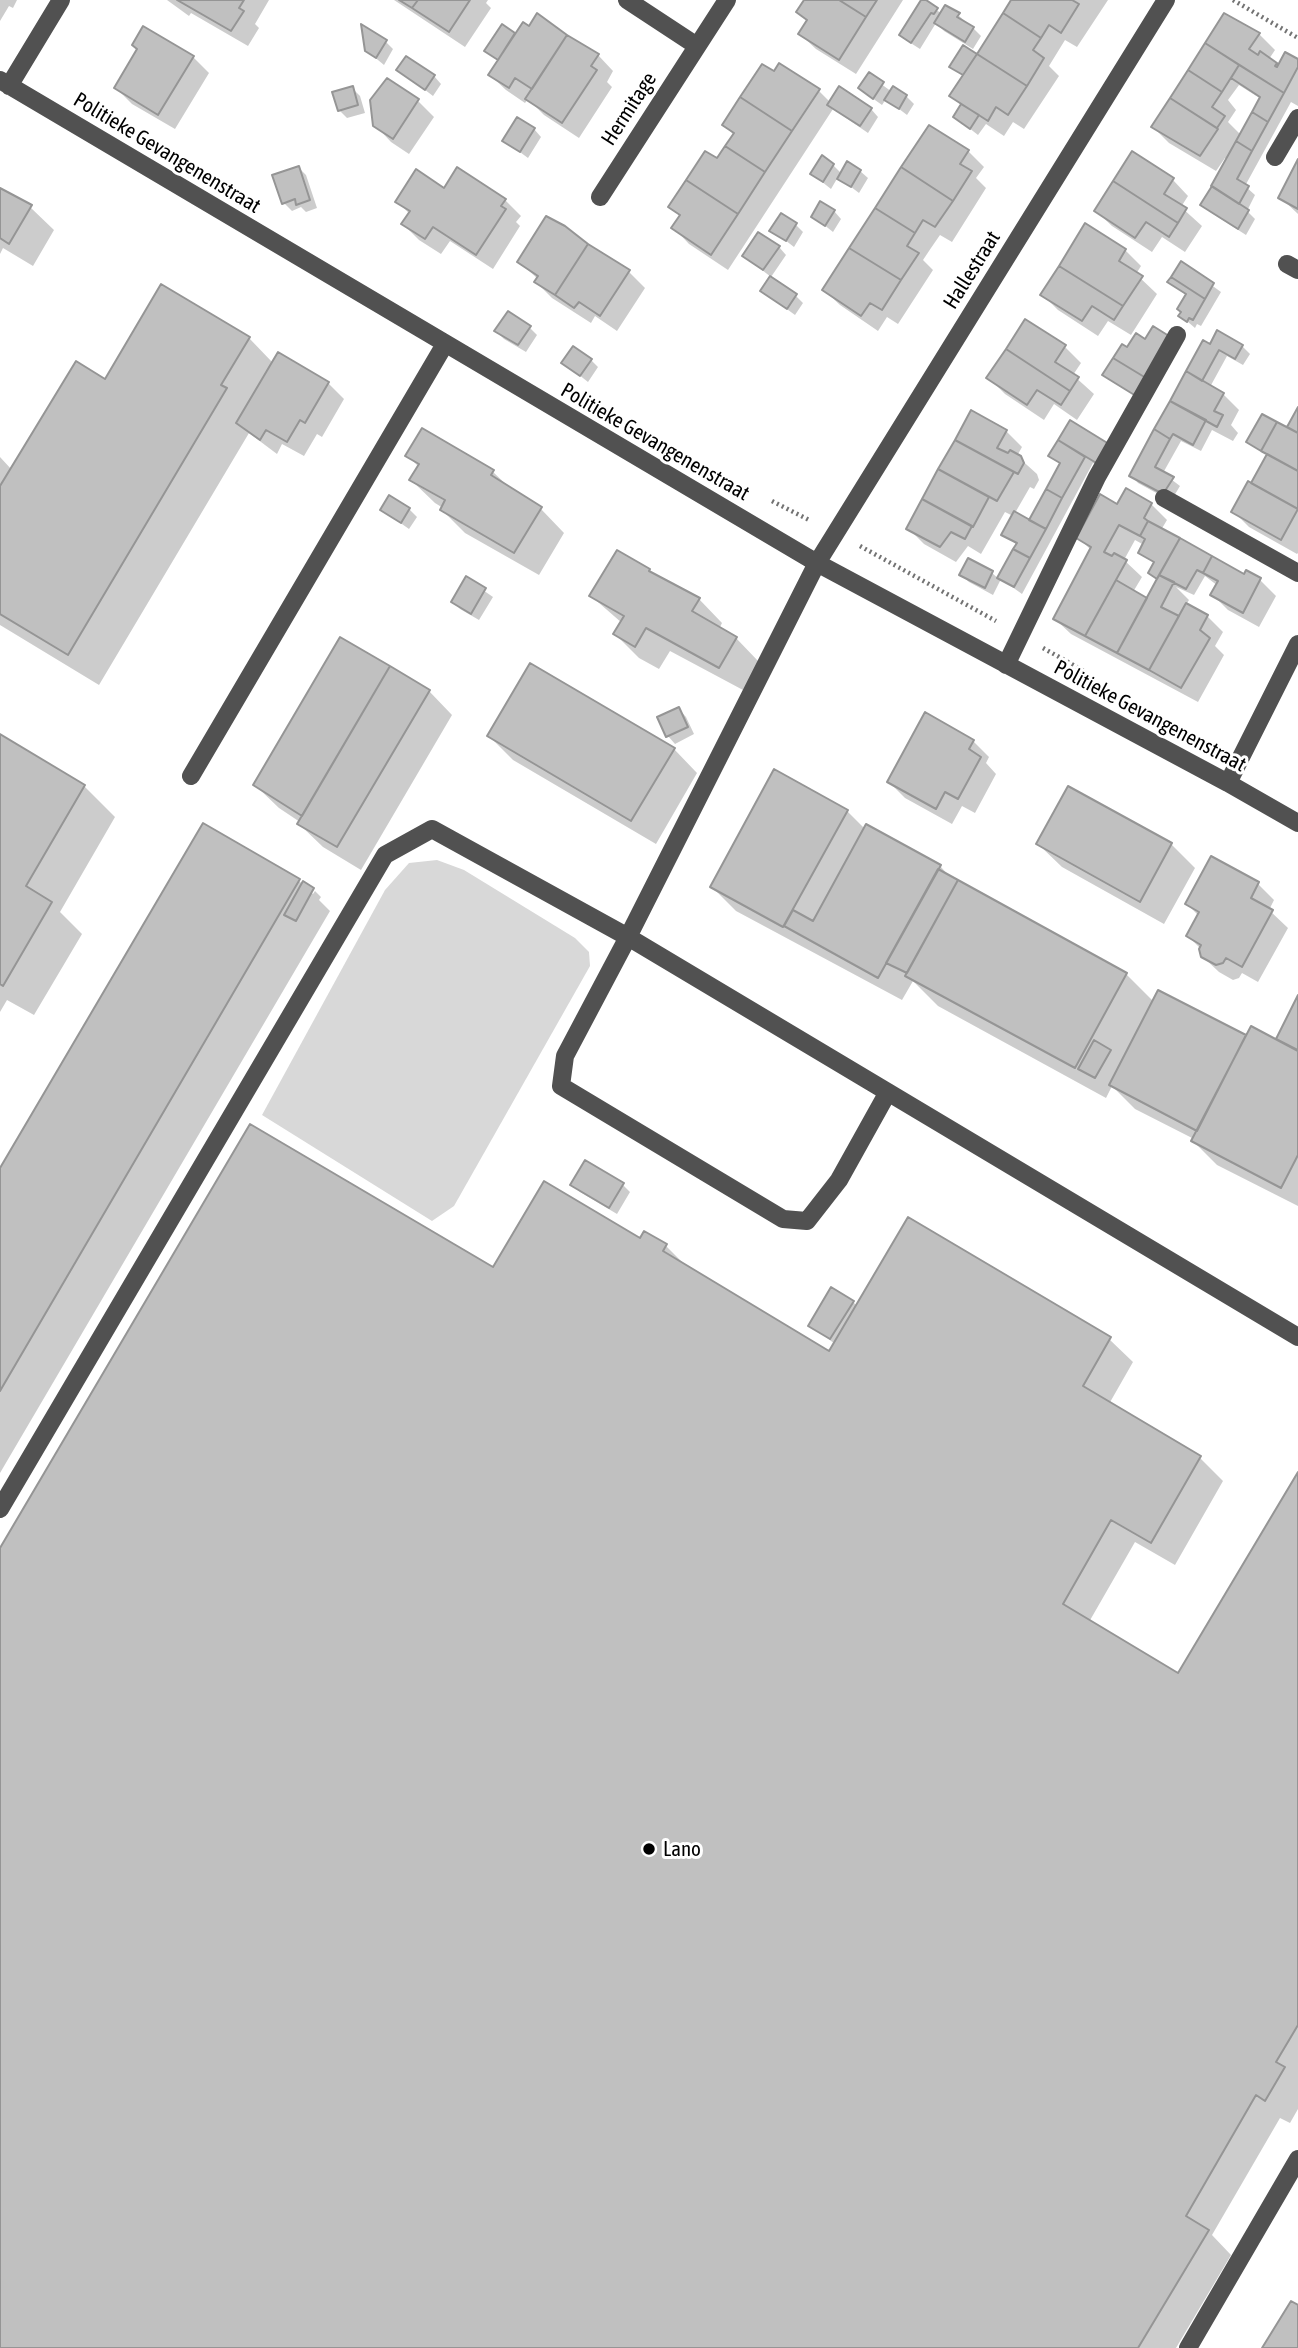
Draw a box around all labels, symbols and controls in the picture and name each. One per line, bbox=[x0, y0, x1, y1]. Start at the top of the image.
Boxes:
street label: Hermitage bbox=[596, 68, 662, 150]
street label: Politieke Gevangenenstraat bbox=[69, 87, 265, 219]
street label: Hallestraat bbox=[938, 226, 1006, 314]
street label: Politieke Gevangenenstraat bbox=[556, 378, 754, 506]
street label: Politieke Gevangenenstraat bbox=[1050, 655, 1250, 777]
place label: Lano bbox=[663, 1836, 701, 1862]
marker: Lano bbox=[641, 1841, 657, 1857]

